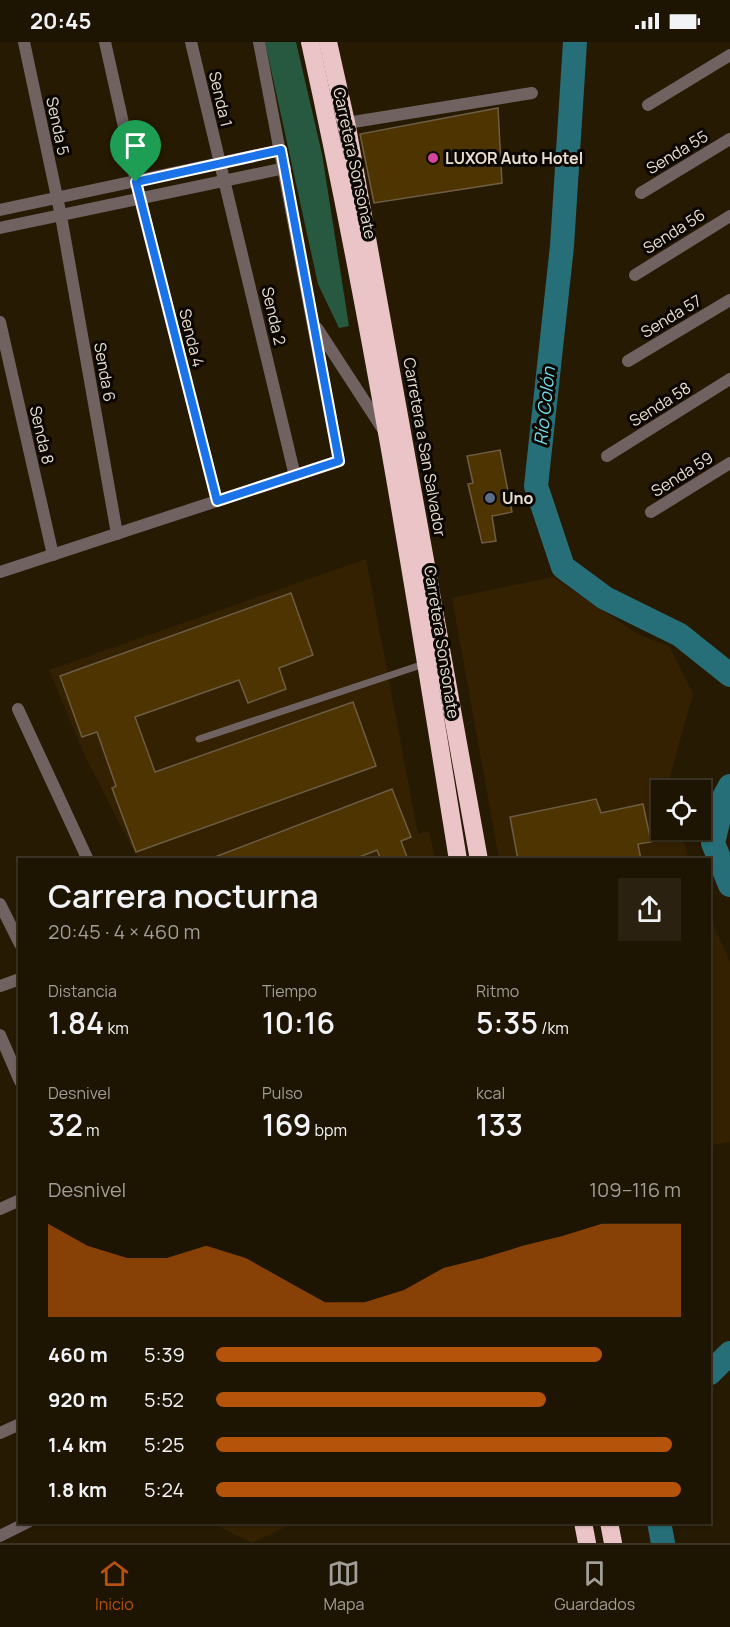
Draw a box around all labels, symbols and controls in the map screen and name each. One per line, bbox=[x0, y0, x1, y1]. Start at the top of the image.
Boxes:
text: 20:45 bbox=[30, 6, 91, 36]
street label: Senda 1 bbox=[204, 69, 238, 129]
street label: Carretera Sonsonate bbox=[328, 85, 382, 241]
street label: Senda 5 bbox=[41, 95, 75, 157]
pin bbox=[110, 120, 161, 182]
street label: Senda 55 bbox=[642, 125, 712, 179]
icon: arrive bbox=[119, 129, 152, 162]
place label: LUXOR Auto Hotel bbox=[445, 147, 583, 169]
marker: LUXOR Auto Hotel bbox=[426, 151, 440, 165]
street label: Senda 56 bbox=[639, 203, 709, 259]
street label: Senda 2 bbox=[257, 285, 291, 347]
street label: Senda 57 bbox=[636, 289, 706, 343]
street label: Senda 4 bbox=[174, 307, 210, 369]
street label: Senda 6 bbox=[89, 341, 121, 403]
street label: Carretera a San Salvador bbox=[398, 356, 452, 538]
water label: Río Colón bbox=[528, 364, 560, 446]
street label: Senda 58 bbox=[625, 377, 695, 431]
street label: Senda 8 bbox=[25, 404, 59, 466]
street label: Senda 59 bbox=[647, 446, 717, 502]
place label: Uno bbox=[502, 487, 533, 509]
marker: Uno bbox=[483, 491, 497, 505]
street label: Carretera Sonsonate bbox=[419, 564, 465, 720]
map controls bbox=[651, 780, 711, 840]
button: locate bbox=[651, 780, 711, 840]
text: Carrera nocturna bbox=[48, 873, 318, 918]
button: share bbox=[618, 878, 681, 941]
text: 20:45 · 4 × 460 m bbox=[48, 918, 200, 945]
text: Distancia bbox=[48, 980, 117, 1002]
text: Tiempo bbox=[262, 980, 317, 1002]
text: Ritmo bbox=[476, 980, 519, 1002]
text: 1.84 bbox=[48, 1002, 104, 1043]
text: 10:16 bbox=[262, 1002, 335, 1043]
text: 5:35 bbox=[476, 1002, 538, 1043]
text: km bbox=[104, 1017, 129, 1039]
text: /km bbox=[538, 1017, 569, 1039]
text: Desnivel bbox=[48, 1082, 111, 1104]
text: Pulso bbox=[262, 1082, 303, 1104]
text: kcal bbox=[476, 1082, 505, 1104]
text: 32 bbox=[48, 1104, 83, 1145]
text: 169 bbox=[262, 1104, 311, 1145]
text: 133 bbox=[476, 1104, 523, 1145]
text: m bbox=[83, 1119, 100, 1141]
text: bpm bbox=[311, 1119, 347, 1141]
text: Desnivel bbox=[48, 1176, 126, 1203]
text: 109–116 m bbox=[589, 1176, 681, 1203]
text: 460 m bbox=[48, 1341, 108, 1368]
text: 5:39 bbox=[144, 1341, 185, 1368]
text: 920 m bbox=[48, 1386, 107, 1413]
text: 5:52 bbox=[144, 1386, 184, 1413]
text: 1.4 km bbox=[48, 1431, 107, 1458]
text: 5:25 bbox=[144, 1431, 184, 1458]
text: 1.8 km bbox=[48, 1476, 107, 1503]
text: 5:24 bbox=[144, 1476, 184, 1503]
tab: Inicio bbox=[95, 1557, 134, 1615]
tab: Mapa bbox=[324, 1557, 364, 1615]
tab: Guardados bbox=[554, 1557, 635, 1615]

